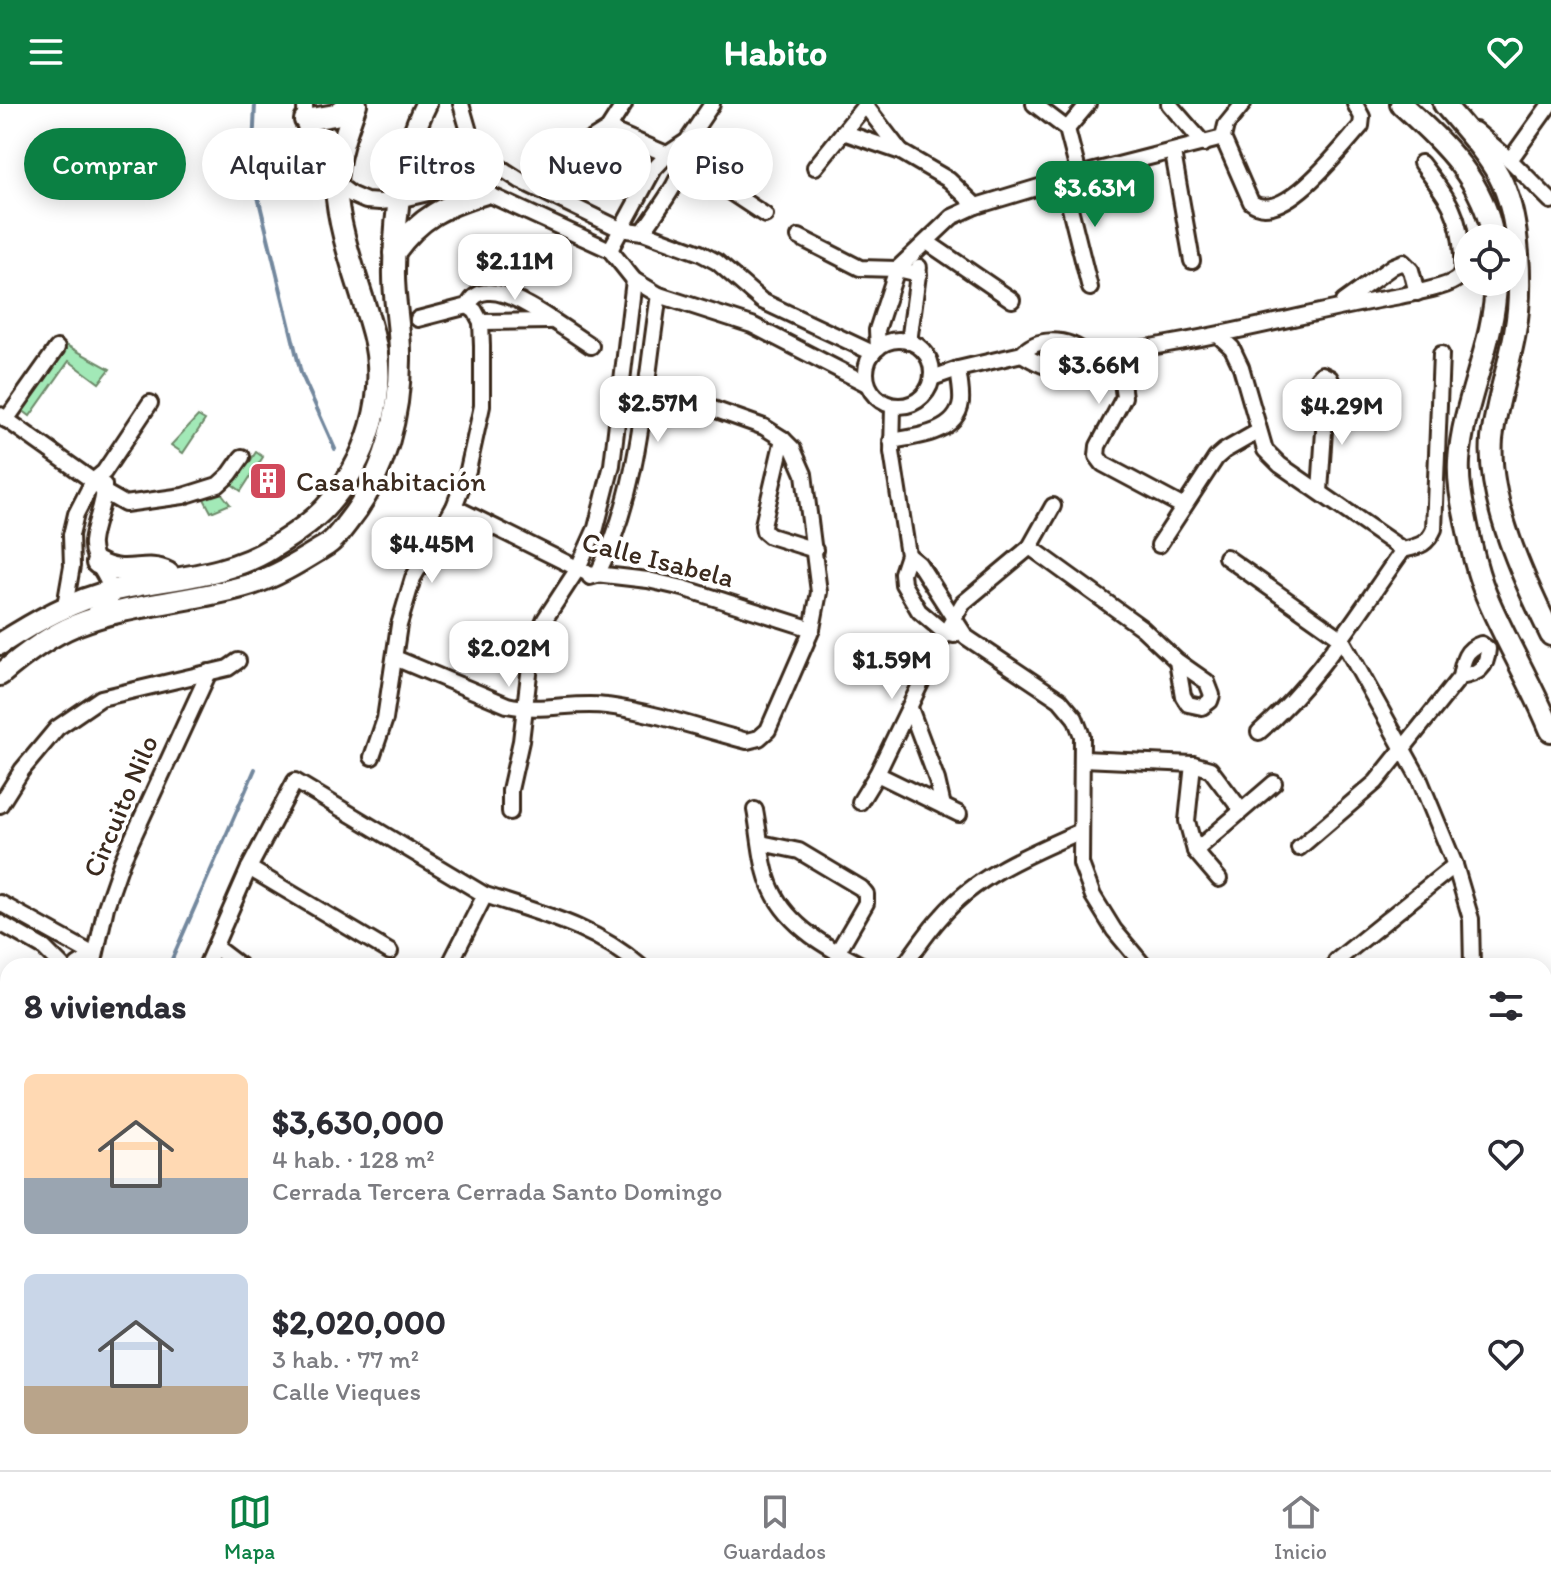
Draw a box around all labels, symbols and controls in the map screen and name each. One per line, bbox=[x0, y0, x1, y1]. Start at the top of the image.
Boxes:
icon: menu bbox=[24, 30, 68, 74]
icon: heart bbox=[1483, 30, 1527, 74]
text: Habito bbox=[724, 31, 827, 74]
chip: Comprar bbox=[24, 128, 186, 200]
chip: Alquilar bbox=[202, 128, 354, 200]
chip: Filtros bbox=[370, 128, 504, 200]
chip: Nuevo bbox=[520, 128, 651, 200]
chip: Piso bbox=[667, 128, 773, 200]
pin: $3.63M bbox=[1030, 161, 1160, 229]
text: $3.63M bbox=[1054, 171, 1136, 203]
map controls bbox=[1454, 224, 1526, 296]
button: locate bbox=[1454, 224, 1526, 296]
pin: $2.11M bbox=[450, 234, 580, 302]
text: $2.11M bbox=[476, 244, 554, 276]
pin: $3.66M bbox=[1034, 338, 1164, 406]
text: $3.66M bbox=[1058, 348, 1140, 380]
pin: $2.57M bbox=[593, 376, 723, 444]
pin: $4.29M bbox=[1277, 379, 1407, 447]
text: $2.57M bbox=[618, 386, 698, 418]
text: $4.29M bbox=[1301, 389, 1383, 421]
building icon: Casa habitación bbox=[247, 460, 289, 502]
place label: Casa habitación bbox=[296, 464, 486, 498]
pin: $4.45M bbox=[367, 517, 497, 585]
street label: Calle Isabela bbox=[579, 524, 738, 594]
text: $4.45M bbox=[390, 527, 474, 559]
pin: $2.02M bbox=[444, 621, 574, 689]
text: $2.02M bbox=[467, 631, 551, 663]
pin: $1.59M bbox=[827, 633, 957, 701]
text: $1.59M bbox=[852, 643, 932, 675]
street label: Circuito Nilo bbox=[75, 730, 165, 882]
icon: filters bbox=[1484, 984, 1528, 1028]
text: 8 viviendas bbox=[24, 986, 186, 1027]
text: $3,630,000 bbox=[272, 1102, 444, 1143]
icon: home bbox=[88, 1106, 184, 1202]
icon: heart bbox=[1484, 1132, 1528, 1176]
text: 4 hab. · 128 m² bbox=[272, 1143, 435, 1175]
text: Cerrada Tercera Cerrada Santo Domingo bbox=[272, 1175, 723, 1207]
text: $2,020,000 bbox=[272, 1302, 446, 1343]
icon: home bbox=[88, 1306, 184, 1402]
icon: heart bbox=[1484, 1332, 1528, 1376]
text: 3 hab. · 77 m² bbox=[272, 1343, 419, 1375]
text: Calle Vieques bbox=[272, 1375, 421, 1407]
tab: Mapa bbox=[224, 1490, 275, 1565]
tab: Guardados bbox=[723, 1490, 826, 1565]
tab: Inicio bbox=[1274, 1490, 1327, 1565]

